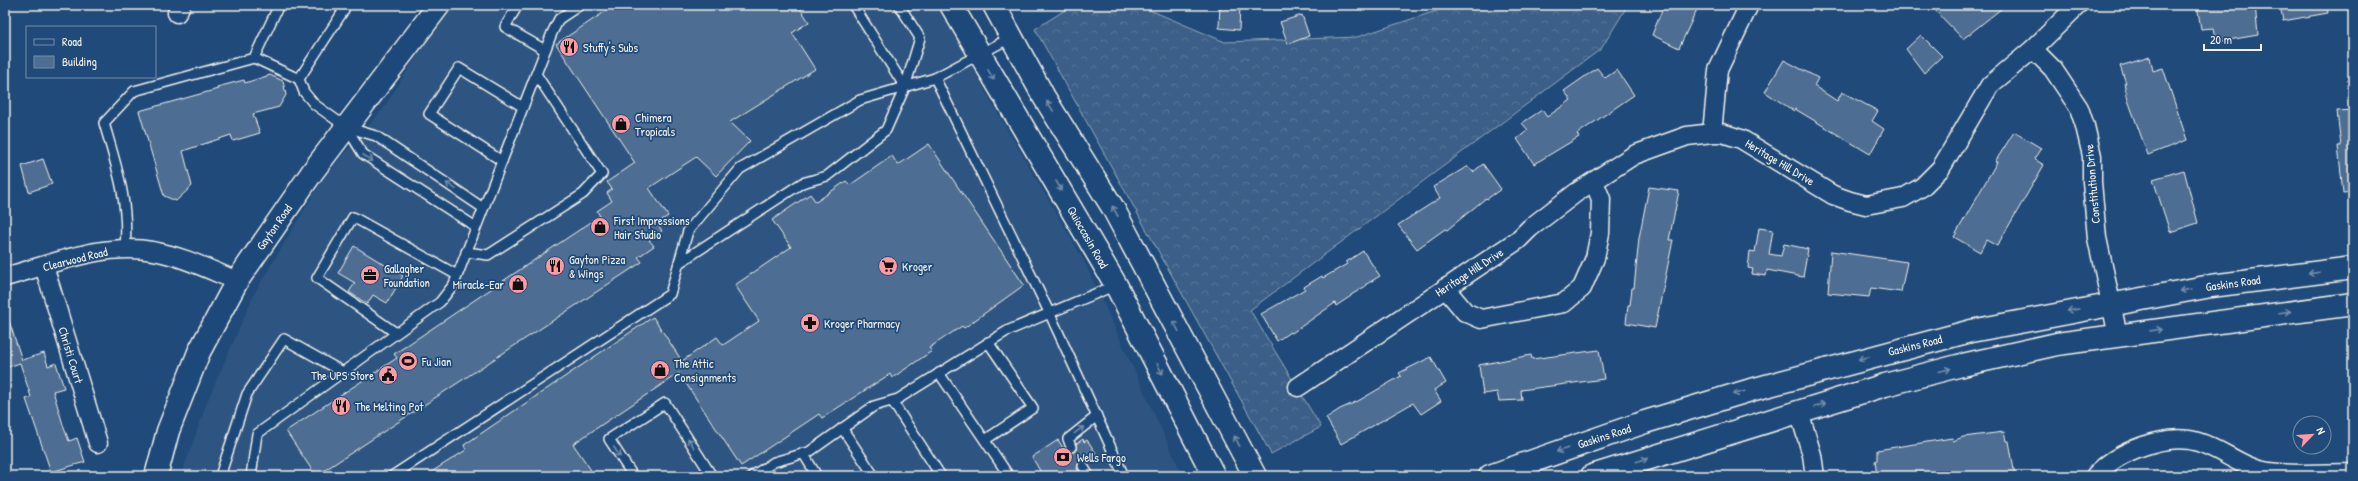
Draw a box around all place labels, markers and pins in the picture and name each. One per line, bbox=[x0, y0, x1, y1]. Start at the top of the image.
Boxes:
restaurant icon: Stuffy's Subs bbox=[558, 36, 580, 58]
place label: Stuffy's Subs bbox=[583, 39, 638, 56]
place label: Chimera Tropicals bbox=[635, 109, 675, 140]
shop icon: Chimera Tropicals bbox=[610, 113, 632, 135]
place label: First Impressions Hair Studio bbox=[613, 212, 690, 243]
shop icon: First Impressions Hair Studio bbox=[589, 216, 611, 238]
place label: Gayton Pizza & Wings bbox=[569, 251, 625, 282]
restaurant icon: Gayton Pizza & Wings bbox=[544, 255, 566, 277]
supermarket icon: Kroger bbox=[877, 255, 899, 277]
place label: Kroger bbox=[902, 258, 933, 275]
place label: Gallagher Foundation bbox=[383, 260, 430, 291]
office icon: Gallagher Foundation bbox=[359, 264, 381, 286]
shop icon: Miracle-Ear bbox=[507, 273, 529, 295]
place label: Miracle-Ear bbox=[453, 276, 504, 293]
pharmacy icon: Kroger Pharmacy bbox=[799, 312, 821, 334]
place label: Kroger Pharmacy bbox=[824, 315, 900, 332]
sports icon: Fu Jian bbox=[397, 350, 419, 372]
place label: Fu Jian bbox=[421, 353, 451, 370]
place label: The Attic Consignments bbox=[674, 355, 736, 386]
shop icon: The Attic Consignments bbox=[649, 359, 671, 381]
public building icon: The UPS Store bbox=[377, 364, 399, 386]
place label: The UPS Store bbox=[311, 367, 374, 384]
restaurant icon: The Melting Pot bbox=[330, 395, 352, 417]
place label: The Melting Pot bbox=[355, 398, 424, 415]
bank icon: Wells Fargo bbox=[1052, 446, 1074, 468]
place label: Wells Fargo bbox=[1077, 449, 1126, 466]

